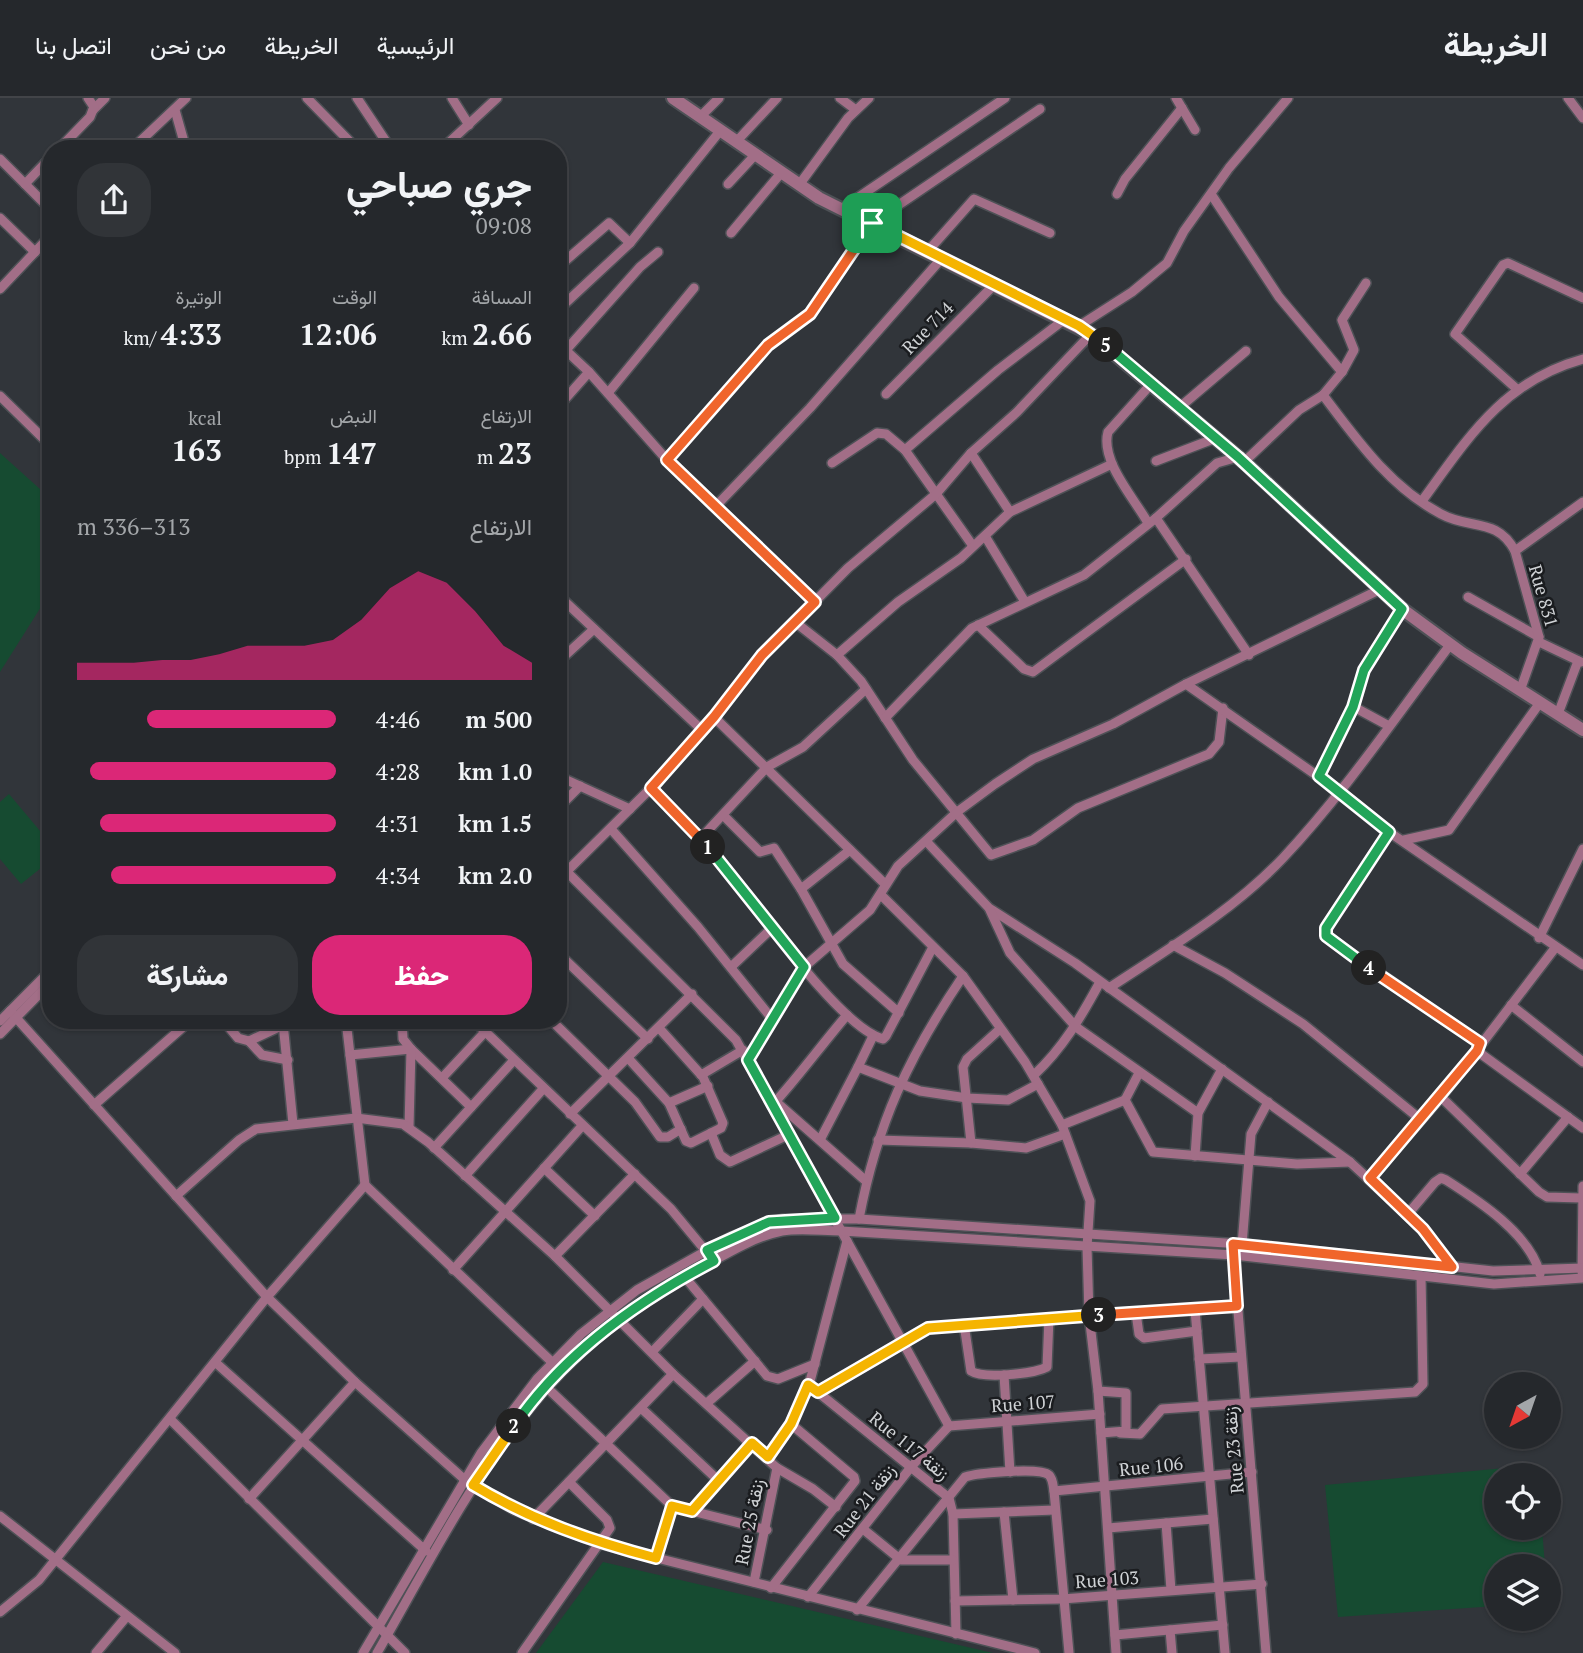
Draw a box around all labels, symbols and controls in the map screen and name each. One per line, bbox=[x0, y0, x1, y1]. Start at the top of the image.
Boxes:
text: الخريطة bbox=[1444, 22, 1548, 65]
text: اتصل بنا bbox=[35, 29, 112, 61]
text: من نحن bbox=[150, 29, 226, 61]
text: الخريطة bbox=[264, 29, 339, 61]
text: الرئيسية bbox=[377, 29, 454, 61]
text: جري صباحي bbox=[346, 159, 532, 209]
button: share bbox=[77, 163, 151, 237]
pin bbox=[842, 193, 902, 253]
icon: arrive bbox=[853, 204, 891, 242]
text: 09:08 bbox=[475, 210, 532, 241]
text: الوتيرة bbox=[176, 284, 222, 309]
text: الوقت bbox=[332, 284, 377, 309]
text: المسافة bbox=[472, 284, 532, 309]
street label: Rue 714 bbox=[896, 296, 958, 359]
text: 4:33 bbox=[161, 314, 222, 354]
text: 12:06 bbox=[299, 314, 377, 354]
text: 2.66 bbox=[472, 314, 532, 354]
text: /km bbox=[124, 325, 161, 350]
text: km bbox=[441, 325, 472, 350]
pin: 5 bbox=[1088, 328, 1124, 362]
text: 5 bbox=[1100, 332, 1111, 357]
text: النبض bbox=[330, 403, 377, 428]
text: الارتفاع bbox=[480, 403, 532, 428]
text: kcal bbox=[188, 405, 222, 430]
text: 163 bbox=[171, 430, 222, 470]
text: 147 bbox=[326, 433, 377, 473]
text: 23 bbox=[498, 433, 532, 473]
text: bpm bbox=[284, 444, 326, 469]
text: m bbox=[477, 444, 498, 469]
text: 313–336 m bbox=[77, 511, 190, 542]
text: الارتفاع bbox=[470, 511, 532, 542]
street label: Rue 831 bbox=[1524, 562, 1564, 630]
text: 4:46 bbox=[376, 704, 420, 735]
text: 500 m bbox=[466, 704, 532, 735]
text: 4:28 bbox=[376, 756, 420, 787]
text: 1.0 km bbox=[458, 756, 532, 787]
text: 4:31 bbox=[376, 808, 420, 839]
text: 1.5 km bbox=[458, 808, 532, 839]
pin: 1 bbox=[690, 830, 726, 864]
text: 1 bbox=[702, 834, 713, 859]
text: 4:34 bbox=[376, 860, 420, 891]
text: 2.0 km bbox=[458, 860, 532, 891]
button: مشاركة bbox=[77, 935, 298, 1015]
button: حفظ bbox=[312, 935, 532, 1015]
pin: 4 bbox=[1352, 950, 1386, 986]
text: 4 bbox=[1363, 955, 1374, 980]
pin: 3 bbox=[1082, 1298, 1116, 1332]
text: 3 bbox=[1093, 1302, 1104, 1327]
north arrow bbox=[1484, 1372, 1561, 1449]
map controls bbox=[1484, 1372, 1561, 1631]
street label: Rue 107 bbox=[990, 1389, 1056, 1417]
street label: Rue 117 زنقة bbox=[864, 1405, 955, 1485]
street label: Rue 23 زنقة bbox=[1217, 1406, 1249, 1495]
pin: 2 bbox=[496, 1408, 532, 1444]
text: 2 bbox=[508, 1413, 519, 1438]
street label: Rue 106 bbox=[1118, 1451, 1184, 1481]
street label: Rue 21 زنقة bbox=[828, 1459, 900, 1542]
button: locate bbox=[1484, 1463, 1561, 1540]
street label: Rue 25 زنقة bbox=[729, 1477, 769, 1567]
button: layers bbox=[1484, 1554, 1561, 1631]
street label: Rue 103 bbox=[1074, 1565, 1140, 1593]

